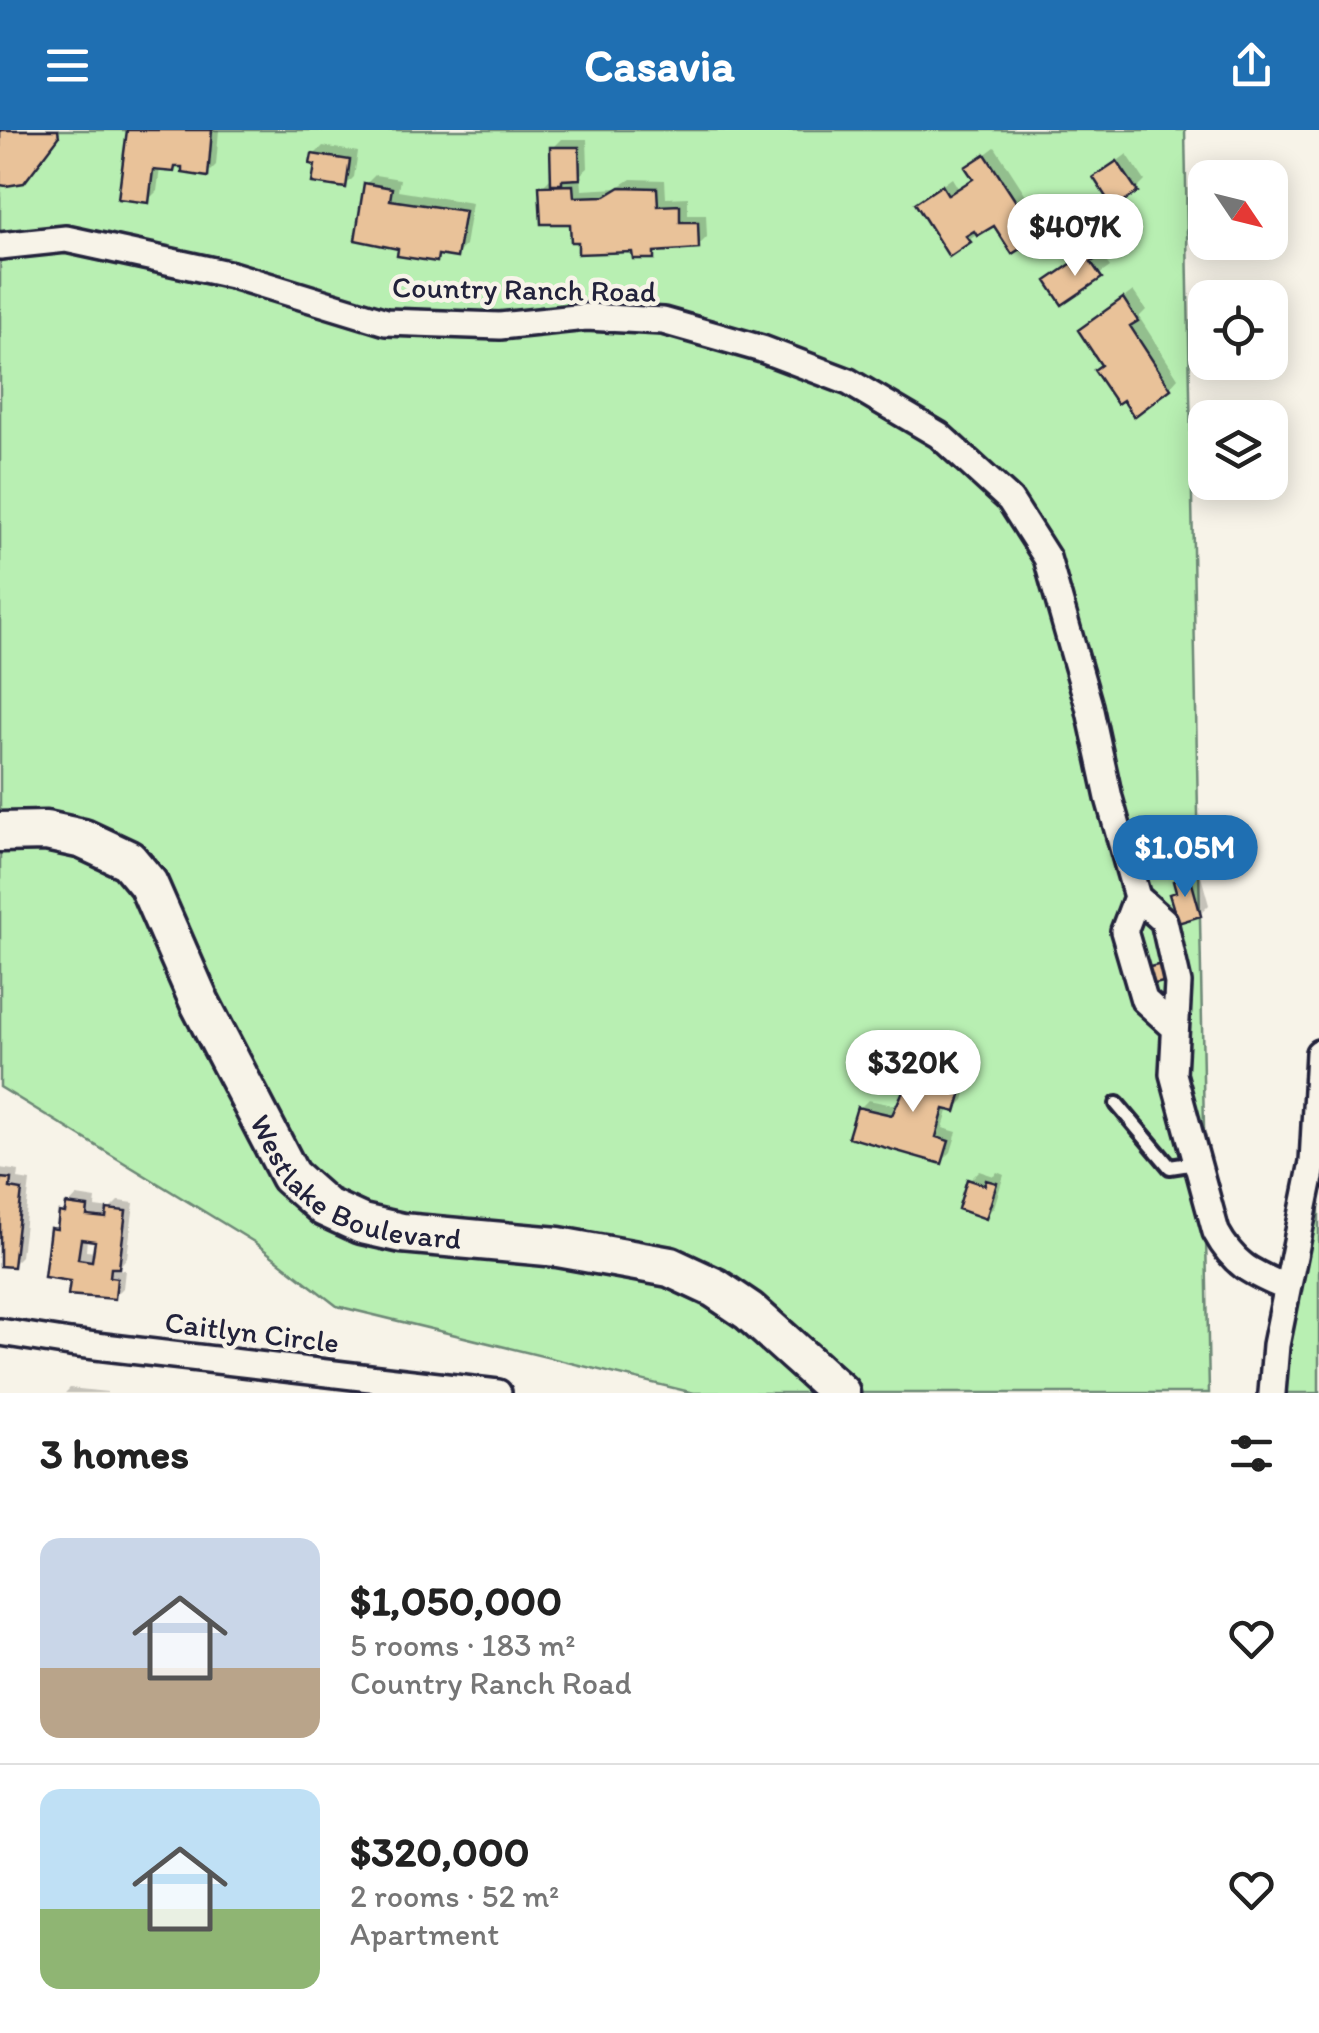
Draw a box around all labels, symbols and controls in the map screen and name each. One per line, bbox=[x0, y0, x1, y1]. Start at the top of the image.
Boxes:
icon: menu bbox=[40, 38, 95, 93]
text: Casavia bbox=[584, 38, 735, 92]
icon: share bbox=[1224, 38, 1279, 93]
north arrow bbox=[1188, 160, 1288, 260]
map controls bbox=[1188, 160, 1288, 500]
pin: $407K bbox=[1005, 194, 1145, 279]
text: $407K bbox=[1029, 207, 1121, 245]
street label: Country Ranch Road bbox=[392, 268, 656, 310]
button: locate bbox=[1188, 280, 1288, 380]
button: layers bbox=[1188, 400, 1288, 500]
pin: $1.05M bbox=[1104, 815, 1266, 900]
text: $1.05M bbox=[1135, 828, 1235, 866]
pin: $320K bbox=[843, 1030, 983, 1115]
text: $320K bbox=[868, 1043, 958, 1081]
street label: Westlake Boulevard bbox=[243, 1108, 463, 1257]
street label: Caitlyn Circle bbox=[163, 1303, 341, 1361]
icon: filters bbox=[1224, 1426, 1279, 1481]
text: 3 homes bbox=[40, 1428, 189, 1479]
text: $1,050,000 bbox=[350, 1575, 562, 1626]
icon: home bbox=[120, 1578, 240, 1698]
icon: heart bbox=[1224, 1611, 1279, 1666]
text: 5 rooms · 183 m² bbox=[350, 1626, 576, 1664]
text: Country Ranch Road bbox=[350, 1664, 632, 1702]
text: $320,000 bbox=[350, 1826, 530, 1877]
icon: home bbox=[120, 1829, 240, 1949]
icon: heart bbox=[1224, 1862, 1279, 1917]
text: 2 rooms · 52 m² bbox=[350, 1877, 559, 1915]
text: Apartment bbox=[350, 1915, 499, 1953]

